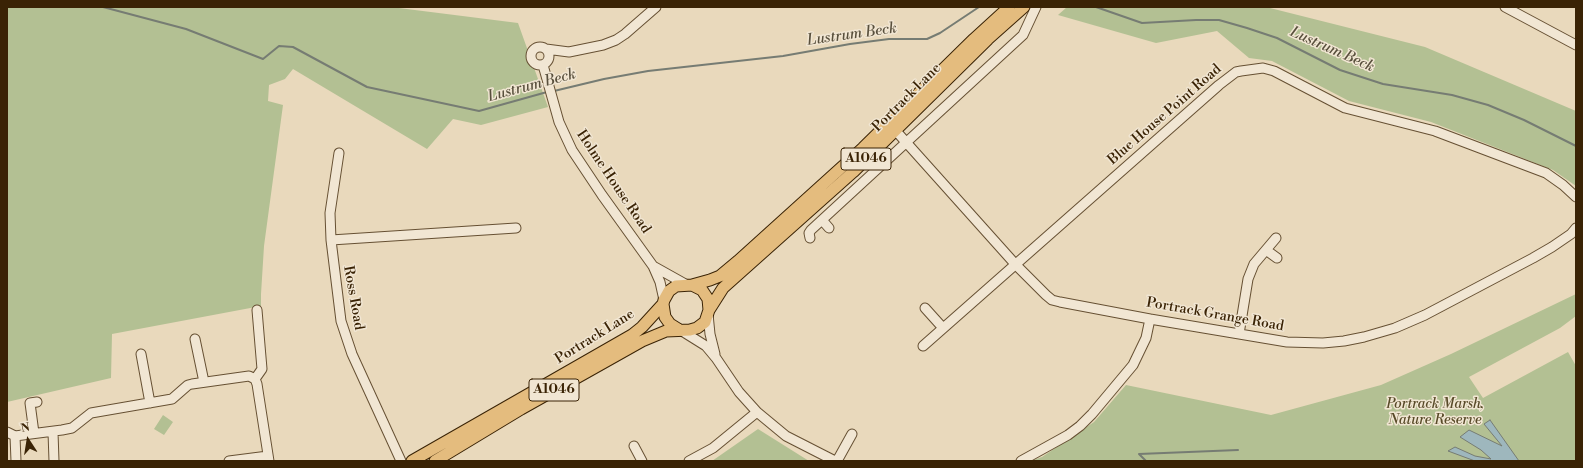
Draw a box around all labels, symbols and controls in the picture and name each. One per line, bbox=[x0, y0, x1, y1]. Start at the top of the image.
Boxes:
water label: Lustrum Beck bbox=[806, 20, 898, 50]
water label: Lustrum Beck bbox=[1287, 23, 1377, 77]
street label: Portrack Lane bbox=[869, 60, 945, 136]
street label: Blue House Point Road bbox=[1105, 61, 1225, 169]
water label: Lustrum Beck bbox=[486, 66, 578, 106]
street label: Holme House Road bbox=[572, 127, 654, 237]
road number: A1046 bbox=[841, 148, 891, 170]
street label: Ross Road bbox=[339, 265, 367, 331]
street label: Portrack Grange Road bbox=[1145, 295, 1285, 335]
street label: Portrack Lane bbox=[552, 306, 638, 368]
road number: A1046 bbox=[529, 379, 579, 401]
park label: Portrack Marsh, Nature Reserve bbox=[1386, 397, 1484, 430]
north arrow bbox=[8, 420, 48, 460]
text: N bbox=[20, 421, 31, 436]

